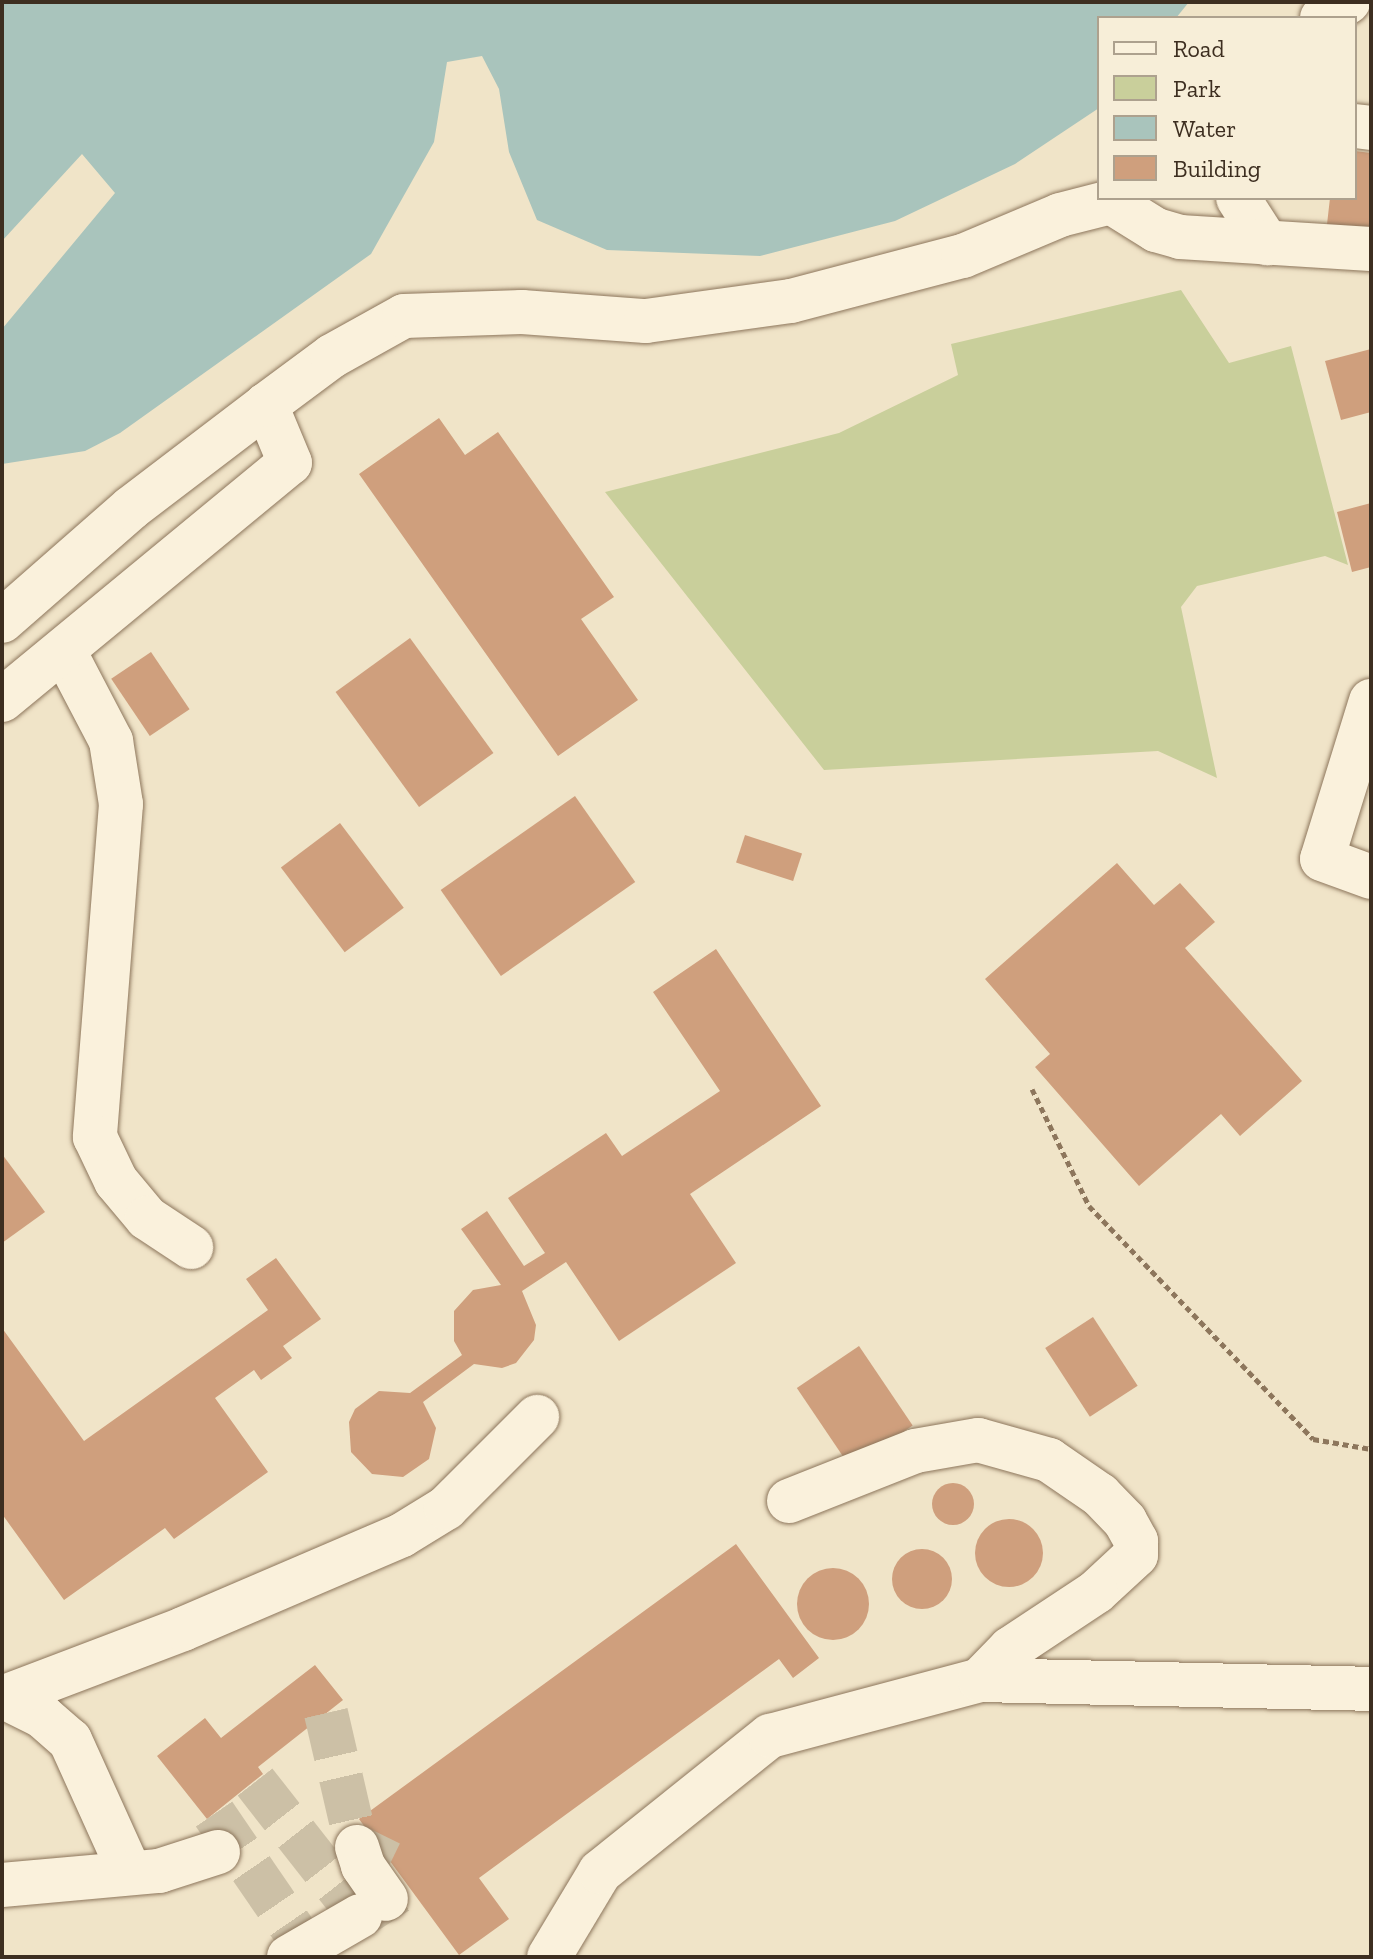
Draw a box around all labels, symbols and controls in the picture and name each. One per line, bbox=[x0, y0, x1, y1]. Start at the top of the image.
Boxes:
legend bbox=[1097, 16, 1357, 200]
text: Road bbox=[1173, 34, 1225, 63]
text: Park bbox=[1173, 74, 1221, 103]
text: Water bbox=[1173, 114, 1236, 143]
text: Building bbox=[1173, 154, 1261, 183]

